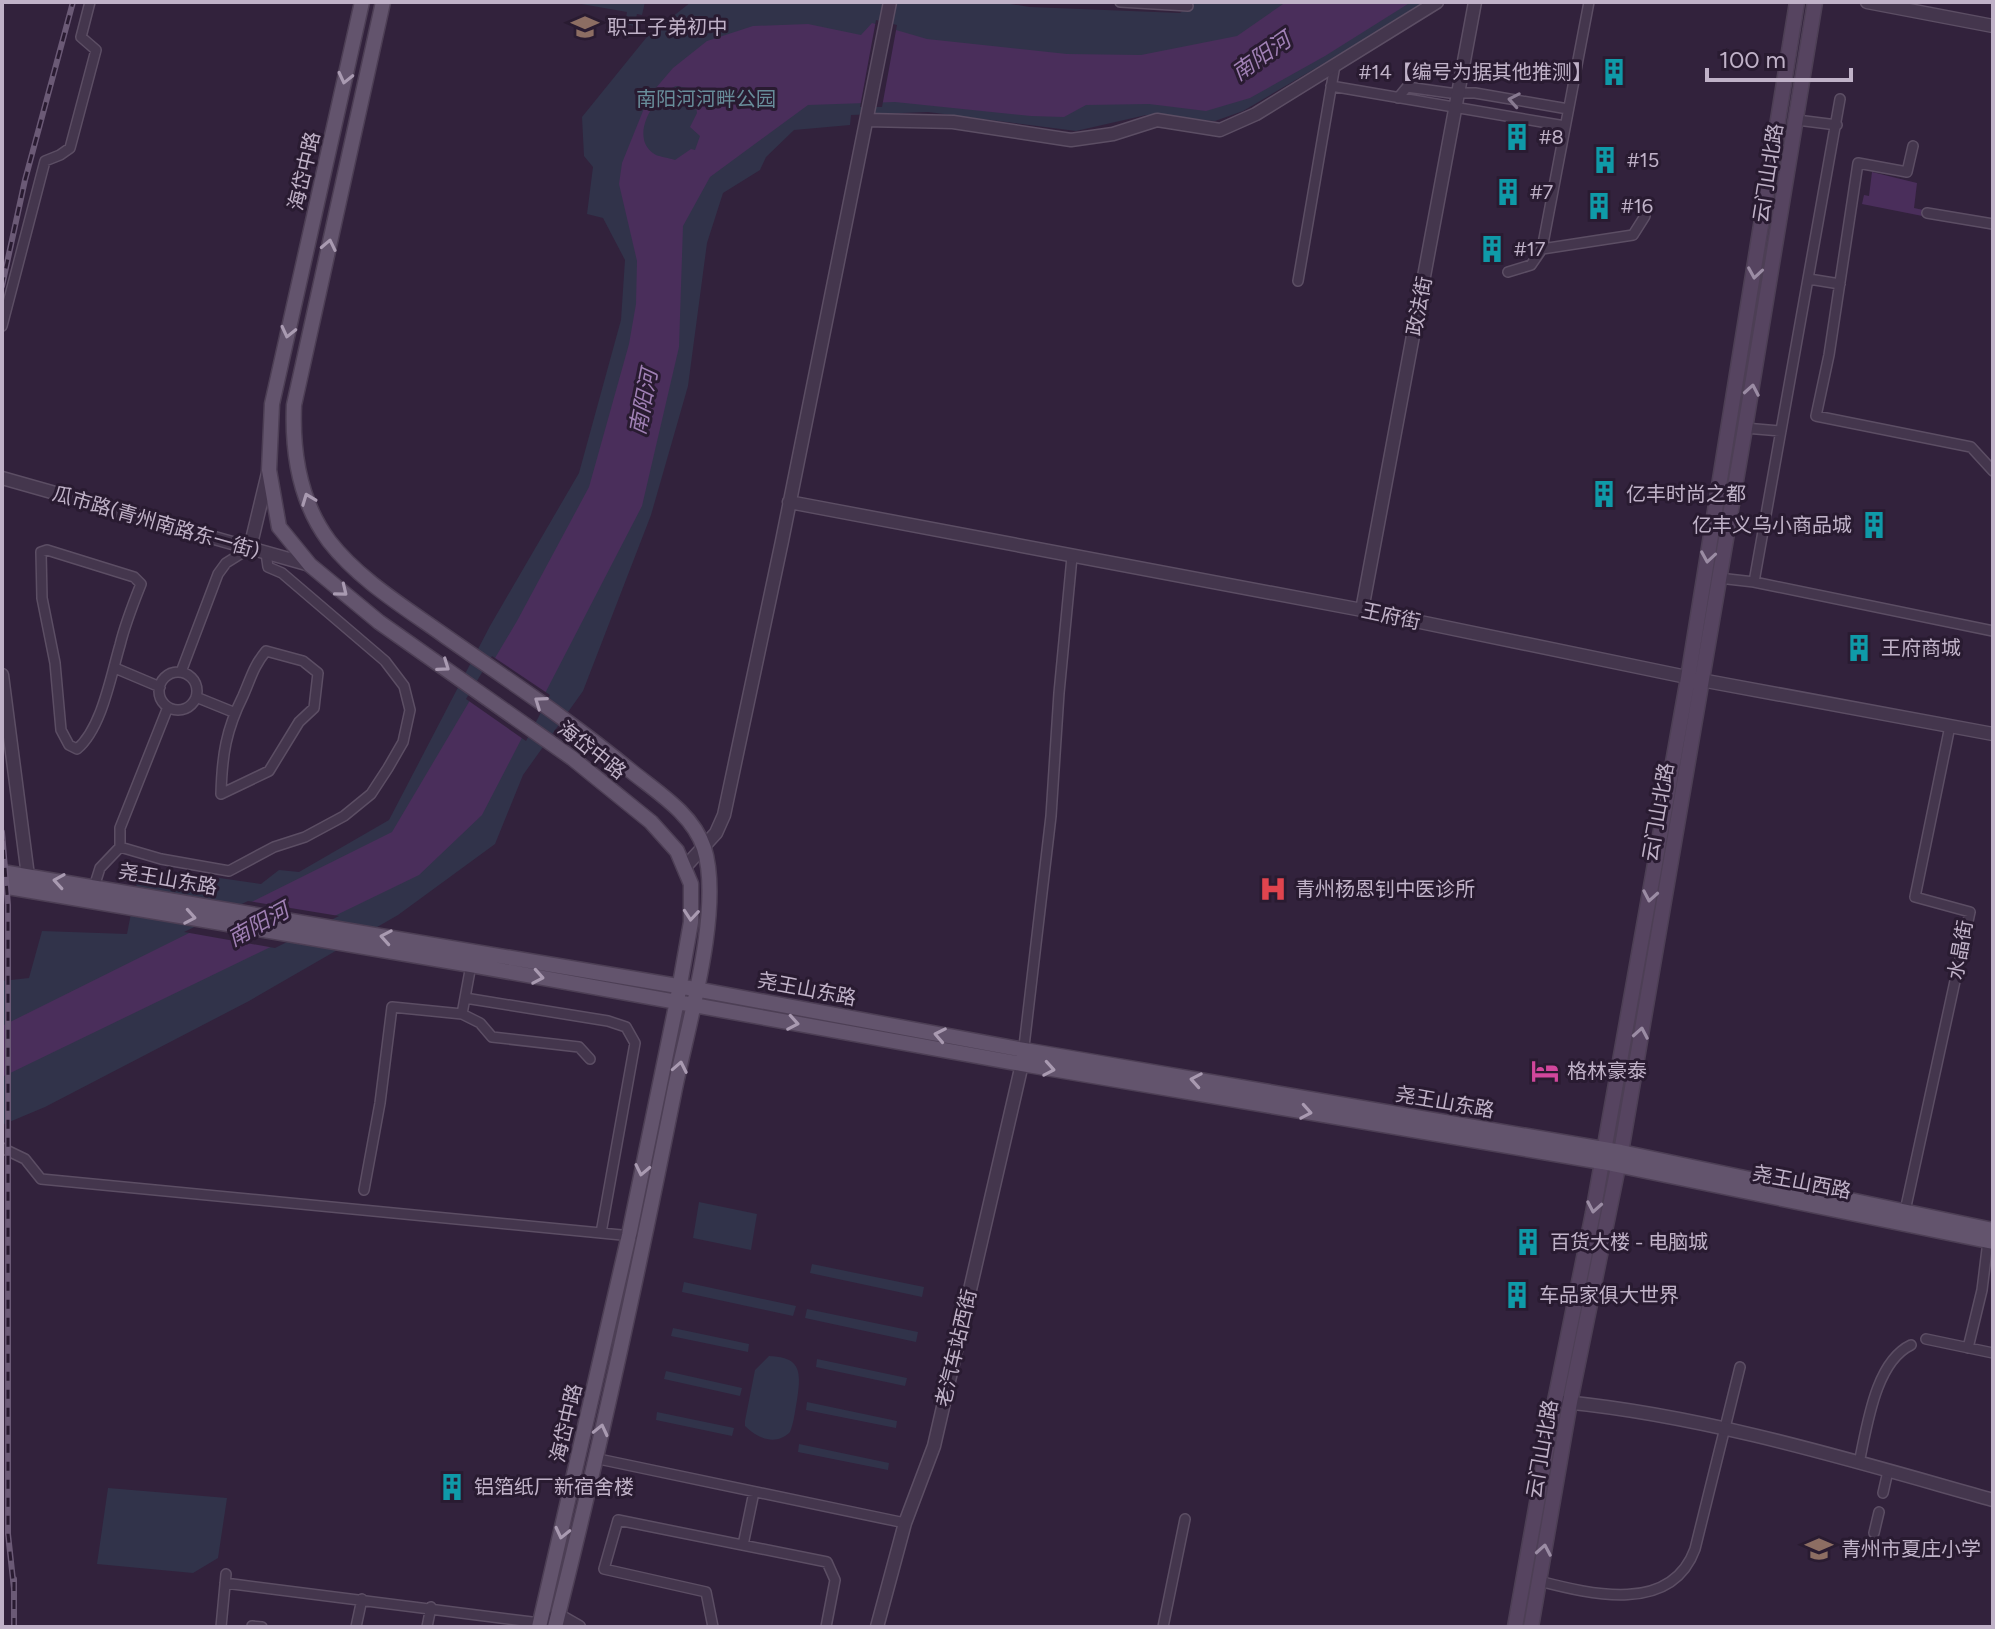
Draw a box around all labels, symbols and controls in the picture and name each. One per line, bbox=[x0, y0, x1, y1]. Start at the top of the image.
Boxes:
school or university icon: 职工子弟初中 bbox=[570, 12, 600, 42]
place label: 职工子弟初中 bbox=[607, 15, 727, 39]
water label: 南阳河 bbox=[1227, 24, 1299, 86]
scale bar bbox=[1707, 32, 1851, 82]
text: 100 m bbox=[1719, 45, 1786, 74]
building icon: #14【编号为据其他推测】 bbox=[1599, 57, 1629, 87]
place label: #14【编号为据其他推测】 bbox=[1359, 60, 1592, 84]
one-way arrow bbox=[337, 71, 354, 84]
park label: 南阳河河畔公园 bbox=[636, 87, 776, 111]
one-way arrow bbox=[1507, 92, 1520, 109]
building icon: #8 bbox=[1502, 122, 1532, 152]
street label: 云门山北路 bbox=[1748, 122, 1788, 224]
place label: #8 bbox=[1539, 125, 1564, 149]
street label: 海岱中路 bbox=[283, 129, 325, 213]
building icon: #15 bbox=[1590, 145, 1620, 175]
place label: #15 bbox=[1627, 148, 1659, 172]
building icon: #7 bbox=[1493, 177, 1523, 207]
place label: #7 bbox=[1530, 180, 1554, 204]
building icon: #16 bbox=[1584, 191, 1614, 221]
place label: #16 bbox=[1621, 194, 1653, 218]
building icon: #17 bbox=[1477, 234, 1507, 264]
place label: #17 bbox=[1514, 237, 1546, 261]
one-way arrow bbox=[320, 238, 337, 252]
one-way arrow bbox=[1747, 266, 1764, 280]
street label: 政法街 bbox=[1401, 274, 1437, 338]
one-way arrow bbox=[280, 324, 297, 338]
water label: 南阳河 bbox=[624, 363, 664, 437]
one-way arrow bbox=[1742, 384, 1759, 397]
building icon: 亿丰时尚之都 bbox=[1589, 479, 1619, 509]
street label: 瓜市路(青州南路东一街) bbox=[50, 481, 262, 563]
place label: 亿丰时尚之都 bbox=[1626, 482, 1746, 506]
one-way arrow bbox=[301, 493, 318, 507]
building icon: 亿丰义乌小商品城 bbox=[1859, 510, 1889, 540]
place label: 亿丰义乌小商品城 bbox=[1692, 513, 1852, 537]
one-way arrow bbox=[1700, 550, 1717, 564]
one-way arrow bbox=[332, 581, 347, 596]
street label: 王府街 bbox=[1359, 598, 1423, 634]
building icon: 王府商城 bbox=[1844, 633, 1874, 663]
place label: 王府商城 bbox=[1881, 636, 1961, 660]
one-way arrow bbox=[435, 656, 449, 671]
one-way arrow bbox=[534, 696, 548, 711]
street label: 海岱中路 bbox=[553, 716, 631, 784]
street label: 云门山北路 bbox=[1637, 761, 1679, 863]
street label: 尧王山东路 bbox=[117, 858, 219, 900]
one-way arrow bbox=[52, 874, 66, 891]
hospital icon: 青州杨恩钊中医诊所 bbox=[1258, 874, 1288, 904]
place label: 青州杨恩钊中医诊所 bbox=[1295, 877, 1475, 901]
one-way arrow bbox=[1642, 889, 1659, 903]
water label: 南阳河 bbox=[223, 895, 297, 952]
one-way arrow bbox=[183, 908, 197, 925]
one-way arrow bbox=[683, 909, 700, 922]
street label: 水晶街 bbox=[1943, 918, 1977, 982]
one-way arrow bbox=[379, 930, 393, 947]
one-way arrow bbox=[531, 967, 544, 984]
street label: 尧王山东路 bbox=[756, 968, 858, 1010]
one-way arrow bbox=[787, 1013, 800, 1030]
one-way arrow bbox=[1632, 1026, 1649, 1040]
one-way arrow bbox=[933, 1027, 947, 1044]
hotel icon: 格林豪泰 bbox=[1530, 1056, 1560, 1086]
place label: 格林豪泰 bbox=[1567, 1059, 1647, 1083]
one-way arrow bbox=[670, 1060, 687, 1073]
one-way arrow bbox=[1043, 1060, 1056, 1077]
one-way arrow bbox=[1189, 1072, 1203, 1089]
street label: 尧王山东路 bbox=[1394, 1081, 1496, 1123]
one-way arrow bbox=[1299, 1103, 1313, 1120]
street label: 尧王山西路 bbox=[1751, 1161, 1853, 1203]
one-way arrow bbox=[634, 1163, 651, 1176]
one-way arrow bbox=[1587, 1200, 1604, 1214]
building icon: 百货大楼 - 电脑城 bbox=[1513, 1227, 1543, 1257]
place label: 百货大楼 - 电脑城 bbox=[1550, 1230, 1708, 1254]
building icon: 车品家俱大世界 bbox=[1502, 1280, 1532, 1310]
place label: 车品家俱大世界 bbox=[1539, 1283, 1679, 1307]
street label: 老汽车站西街 bbox=[931, 1287, 981, 1409]
street label: 海岱中路 bbox=[545, 1381, 587, 1465]
street label: 云门山北路 bbox=[1521, 1398, 1563, 1500]
one-way arrow bbox=[591, 1424, 608, 1438]
building icon: 铝箔纸厂新宿舍楼 bbox=[437, 1472, 467, 1502]
place label: 铝箔纸厂新宿舍楼 bbox=[474, 1475, 634, 1499]
one-way arrow bbox=[554, 1526, 571, 1540]
school or university icon: 青州市夏庄小学 bbox=[1804, 1534, 1834, 1564]
place label: 青州市夏庄小学 bbox=[1841, 1537, 1981, 1561]
one-way arrow bbox=[1535, 1543, 1552, 1557]

